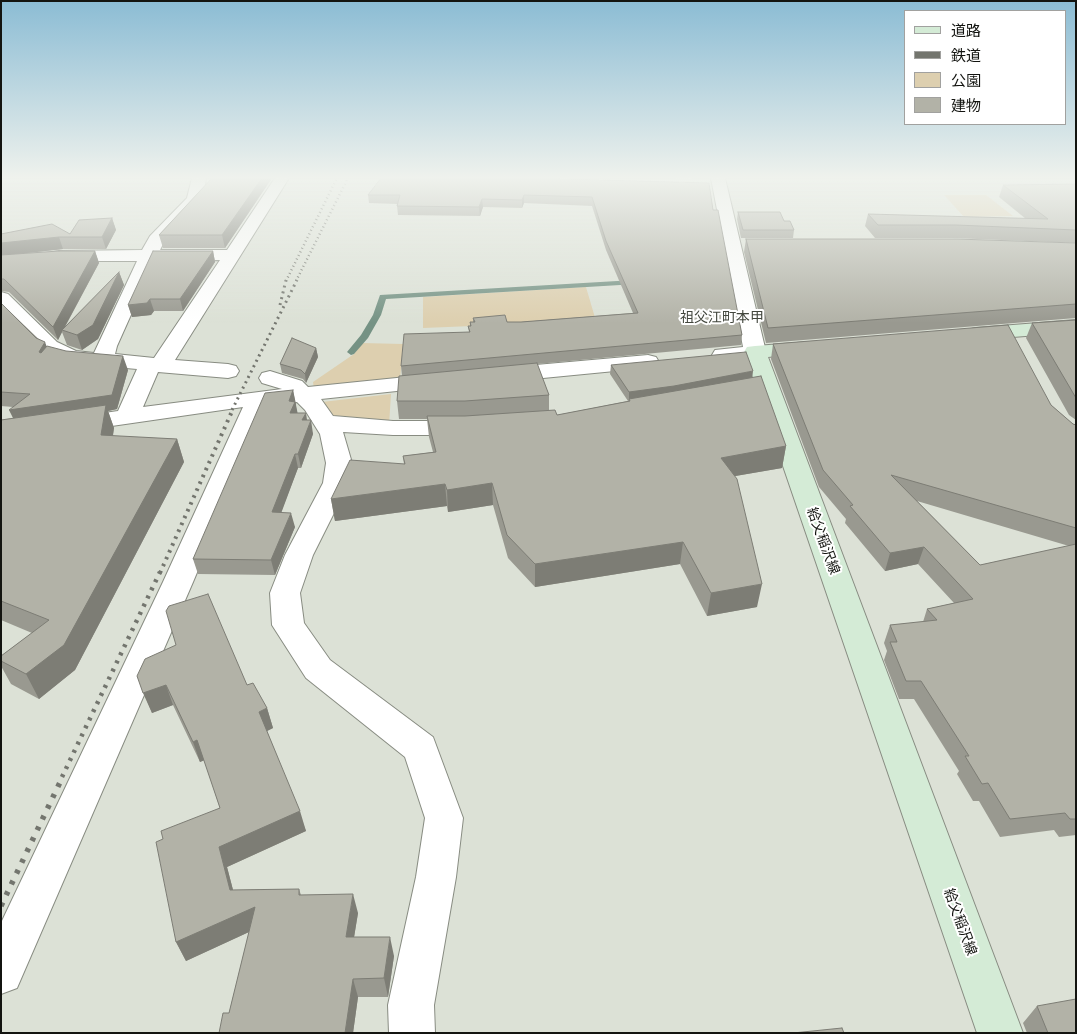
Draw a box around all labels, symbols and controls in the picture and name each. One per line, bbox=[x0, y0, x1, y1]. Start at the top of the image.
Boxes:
legend bbox=[904, 10, 1067, 125]
text: 道路 bbox=[951, 24, 981, 39]
text: 鉄道 bbox=[951, 49, 981, 64]
text: 公園 bbox=[951, 74, 981, 89]
text: 建物 bbox=[951, 99, 981, 114]
district label: 祖父江町本甲 bbox=[680, 310, 764, 326]
street label: 給父稲沢線 bbox=[803, 505, 843, 577]
street label: 給父稲沢線 bbox=[940, 886, 980, 958]

